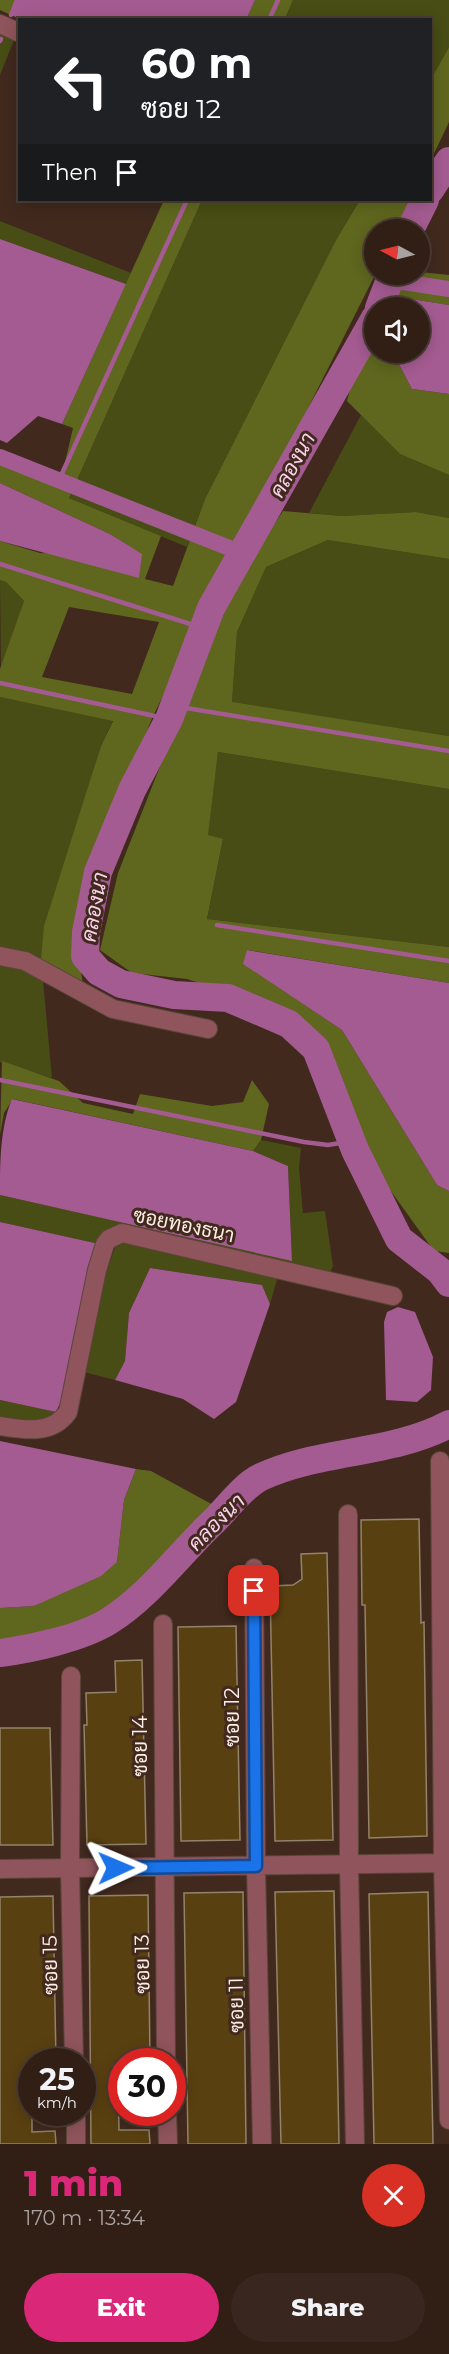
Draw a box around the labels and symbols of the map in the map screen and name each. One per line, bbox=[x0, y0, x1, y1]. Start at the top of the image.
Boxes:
north arrow bbox=[364, 219, 430, 285]
water label: คลองนา bbox=[264, 428, 320, 502]
water label: คลองนา bbox=[76, 870, 112, 944]
street label: ซอยทองธนา bbox=[131, 1203, 237, 1247]
water label: คลองนา bbox=[182, 1488, 250, 1556]
pin bbox=[228, 1565, 279, 1616]
street label: ซอย 12 bbox=[220, 1687, 244, 1747]
street label: ซอย 14 bbox=[128, 1715, 152, 1777]
position arrow bbox=[84, 1836, 148, 1900]
street label: ซอย 13 bbox=[129, 1934, 155, 1994]
street label: ซอย 15 bbox=[37, 1935, 63, 1995]
street label: ซอย 11 bbox=[224, 1977, 248, 2033]
speed limit sign: 30 bbox=[108, 2048, 186, 2126]

